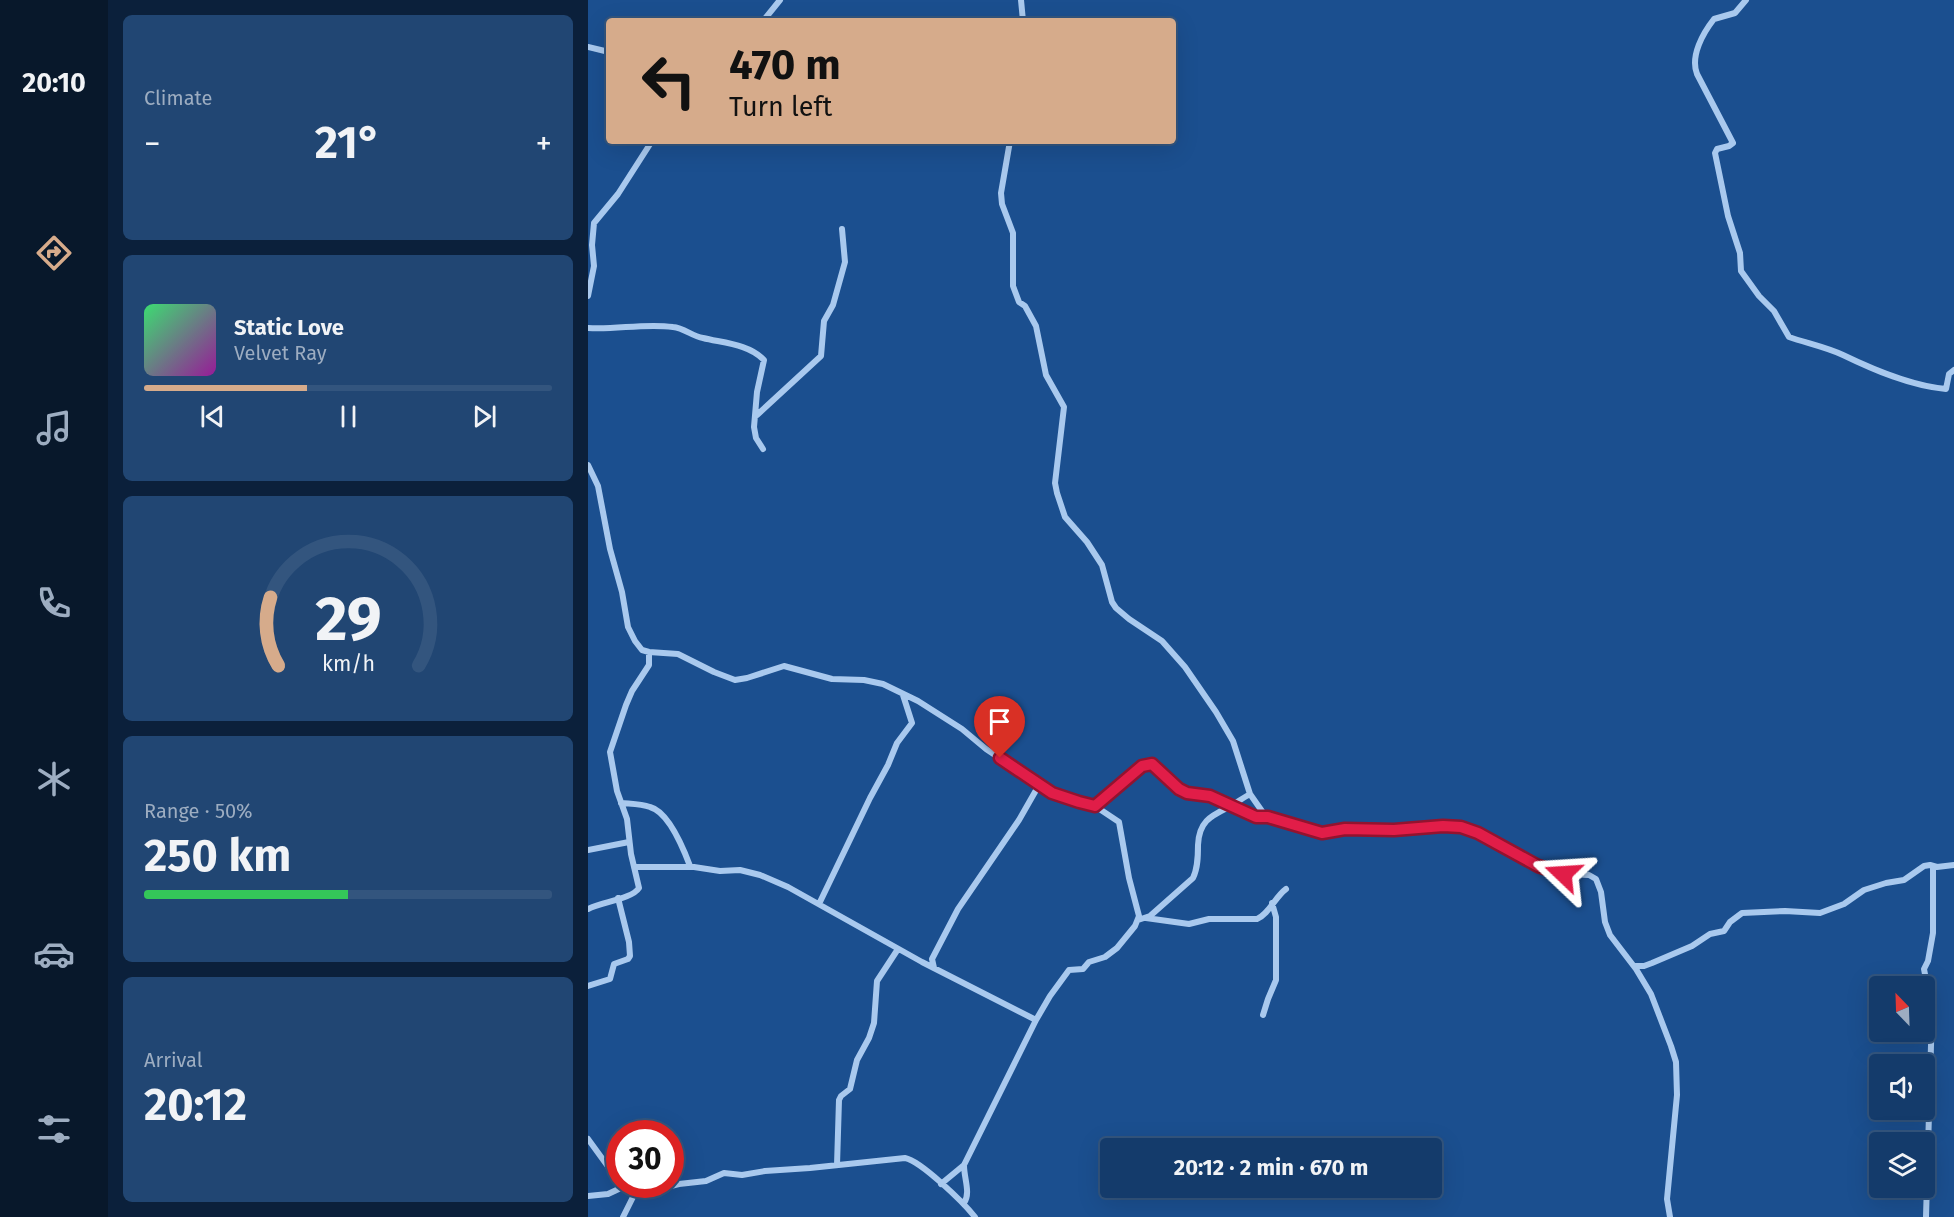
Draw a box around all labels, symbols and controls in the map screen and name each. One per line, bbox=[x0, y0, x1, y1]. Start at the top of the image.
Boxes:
text: 470 m bbox=[729, 40, 841, 90]
icon: left bbox=[630, 42, 708, 120]
text: 20:10 bbox=[22, 67, 86, 99]
text: Climate bbox=[144, 86, 212, 110]
text: Turn left bbox=[729, 91, 832, 123]
text: 21° bbox=[315, 116, 381, 170]
text: − bbox=[144, 124, 161, 164]
text: + bbox=[536, 124, 552, 164]
icon: directions bbox=[33, 232, 75, 274]
text: Static Love bbox=[234, 314, 344, 341]
text: Velvet Ray bbox=[234, 341, 327, 365]
icon: previous bbox=[196, 400, 229, 433]
icon: pause bbox=[332, 400, 365, 433]
icon: next bbox=[468, 400, 501, 433]
icon: music bbox=[33, 407, 75, 449]
icon: phone bbox=[33, 582, 75, 624]
text: 29 bbox=[315, 582, 381, 657]
text: km/h bbox=[321, 651, 375, 677]
pin bbox=[974, 696, 1025, 758]
icon: arrive bbox=[983, 705, 1016, 738]
icon: climate bbox=[33, 758, 75, 800]
text: Range · 50% bbox=[144, 799, 253, 823]
text: 250 km bbox=[144, 829, 291, 883]
position arrow bbox=[1531, 842, 1595, 906]
icon: car bbox=[33, 933, 75, 975]
north arrow bbox=[1869, 976, 1935, 1042]
map controls bbox=[1869, 976, 1935, 1198]
text: Arrival bbox=[144, 1048, 203, 1072]
button: sound bbox=[1869, 1054, 1935, 1120]
text: 20:12 bbox=[144, 1078, 247, 1132]
icon: filters bbox=[33, 1108, 75, 1150]
speed limit sign: 30 bbox=[606, 1120, 684, 1198]
button: layers bbox=[1869, 1132, 1935, 1198]
text: 20:12 · 2 min · 670 m bbox=[1174, 1154, 1368, 1181]

